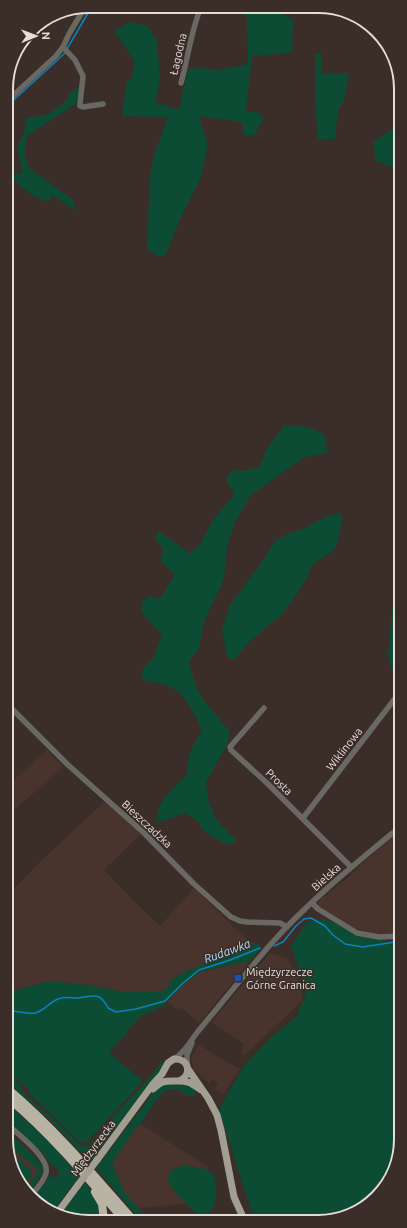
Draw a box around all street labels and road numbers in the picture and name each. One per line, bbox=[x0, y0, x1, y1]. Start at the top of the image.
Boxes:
street label: Łagodna bbox=[167, 32, 189, 76]
street label: Wiklinowa bbox=[324, 725, 364, 773]
street label: Prosta bbox=[263, 767, 295, 797]
street label: Bieszczadzka bbox=[120, 798, 174, 850]
street label: Bielska bbox=[309, 861, 343, 893]
street label: Międzyrzecka bbox=[68, 1118, 118, 1178]

